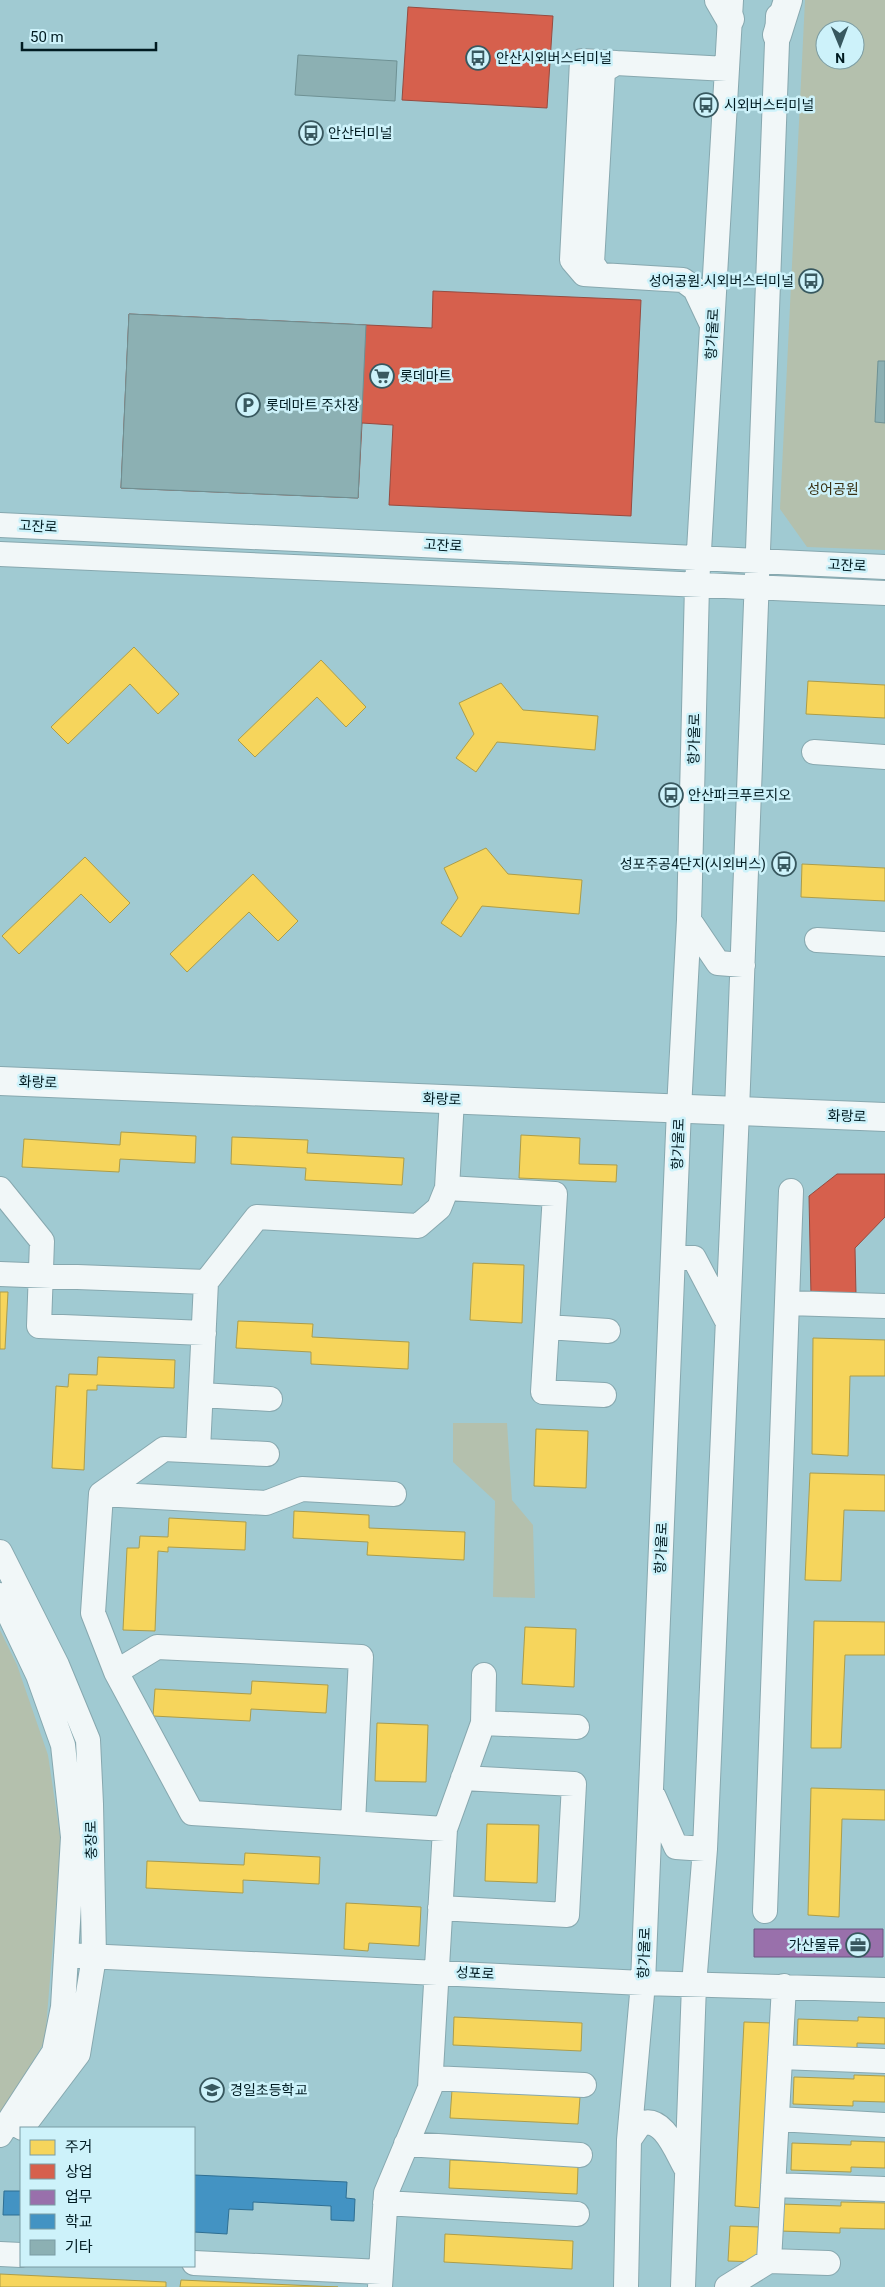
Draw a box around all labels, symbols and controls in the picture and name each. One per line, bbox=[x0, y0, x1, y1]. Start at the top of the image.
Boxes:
scale bar bbox=[22, 20, 156, 52]
north arrow bbox=[815, 20, 865, 70]
text: 50 m bbox=[30, 28, 64, 46]
bus stop icon: 안산시외버스터미널 bbox=[465, 45, 491, 71]
place label: 안산시외버스터미널 bbox=[496, 50, 612, 66]
text: N bbox=[835, 50, 845, 66]
bus stop icon: 시외버스터미널 bbox=[693, 92, 719, 118]
place label: 시외버스터미널 bbox=[724, 97, 814, 113]
bus stop icon: 안산터미널 bbox=[298, 120, 324, 146]
place label: 안산터미널 bbox=[328, 125, 392, 141]
bus stop icon: 성어공원.시외버스터미널 bbox=[798, 268, 824, 294]
place label: 성어공원.시외버스터미널 bbox=[649, 273, 794, 289]
street label: 항가울로 bbox=[703, 308, 721, 360]
supermarket icon: 롯데마트 bbox=[369, 363, 395, 389]
place label: 롯데마트 bbox=[400, 368, 452, 384]
parking icon: 롯데마트 주차장 bbox=[235, 392, 261, 418]
place label: 롯데마트 주차장 bbox=[266, 397, 360, 413]
park label: 성어공원 bbox=[807, 481, 859, 497]
street label: 고잔로 bbox=[18, 517, 58, 535]
street label: 고잔로 bbox=[423, 536, 463, 554]
street label: 고잔로 bbox=[827, 556, 867, 574]
street label: 항가울로 bbox=[686, 713, 702, 765]
bus stop icon: 안산파크푸르지오 bbox=[658, 782, 684, 808]
place label: 안산파크푸르지오 bbox=[688, 787, 791, 803]
bus stop icon: 성포주공4단지(시외버스) bbox=[771, 851, 797, 877]
place label: 성포주공4단지(시외버스) bbox=[620, 856, 766, 873]
street label: 화랑로 bbox=[18, 1073, 58, 1091]
street label: 화랑로 bbox=[422, 1090, 462, 1108]
street label: 화랑로 bbox=[827, 1107, 867, 1125]
street label: 항가울로 bbox=[669, 1118, 687, 1170]
street label: 항가울로 bbox=[652, 1522, 670, 1574]
street label: 충장로 bbox=[83, 1820, 99, 1859]
street label: 항가울로 bbox=[635, 1927, 653, 1979]
office icon: 가산물류 bbox=[845, 1932, 871, 1958]
place label: 가산물류 bbox=[788, 1937, 840, 1953]
street label: 성포로 bbox=[455, 1964, 495, 1982]
school or university icon: 경일초등학교 bbox=[199, 2077, 225, 2103]
place label: 경일초등학교 bbox=[230, 2082, 307, 2098]
legend bbox=[20, 2127, 195, 2267]
text: 주거 bbox=[65, 2138, 93, 2156]
text: 상업 bbox=[65, 2163, 93, 2181]
text: 업무 bbox=[65, 2188, 93, 2206]
text: 학교 bbox=[65, 2213, 93, 2231]
text: 기타 bbox=[65, 2238, 93, 2256]

